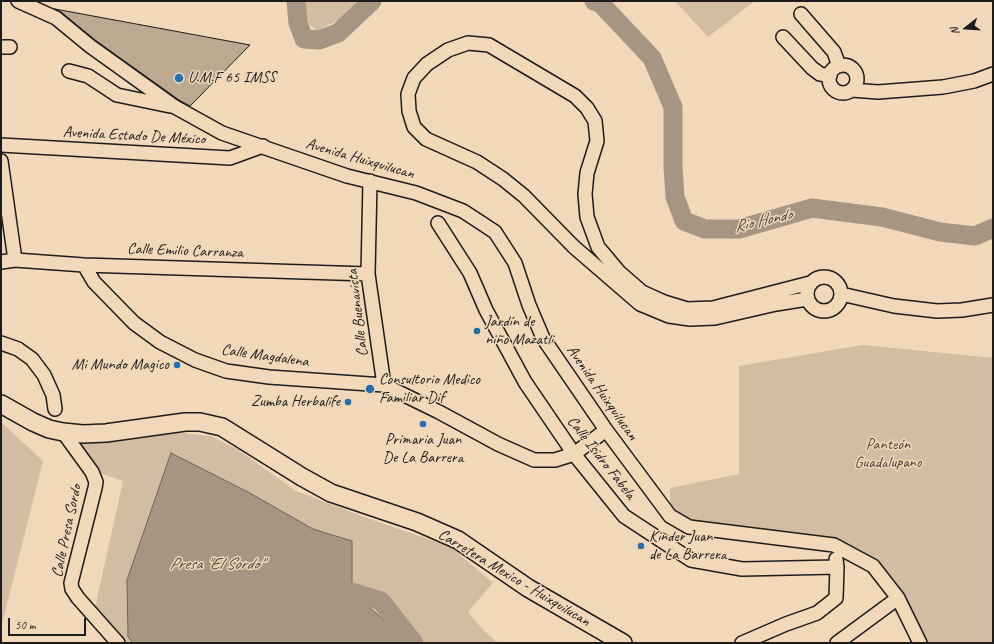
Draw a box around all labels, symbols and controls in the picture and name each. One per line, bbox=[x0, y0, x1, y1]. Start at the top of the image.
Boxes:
north arrow bbox=[946, 8, 986, 48]
text: N bbox=[947, 26, 962, 37]
place label: U.M.F 65 IMSS bbox=[188, 68, 276, 88]
marker: U.M.F 65 IMSS bbox=[173, 72, 185, 84]
street label: Avenida Estado De México bbox=[62, 123, 206, 149]
street label: Avenida Huixquilucan bbox=[304, 134, 416, 184]
water label: Rio Hondo bbox=[732, 205, 794, 237]
street label: Calle Emilio Carranza bbox=[127, 239, 243, 263]
street label: Calle Buenavista bbox=[343, 268, 373, 358]
place label: Jardín de niño Mazatli bbox=[485, 312, 553, 350]
marker: Jardín de niño Mazatli bbox=[472, 326, 482, 336]
street label: Calle Magdalena bbox=[220, 340, 310, 372]
street label: Avenida Huixquilucan bbox=[562, 342, 642, 444]
place label: Mi Mundo Magico bbox=[72, 355, 169, 375]
marker: Mi Mundo Magico bbox=[172, 360, 182, 370]
place label: Consultorio Medico Familiar Dif bbox=[379, 370, 480, 408]
marker: Consultorio Medico Familiar Dif bbox=[364, 383, 376, 395]
place label: Zumba Herbalife bbox=[251, 392, 340, 412]
marker: Zumba Herbalife bbox=[343, 397, 353, 407]
street label: Calle Isidro Fabela bbox=[563, 413, 639, 503]
marker: Primaria Juan De La Barrera bbox=[418, 419, 428, 429]
place label: Primaria Juan De La Barrera bbox=[383, 430, 463, 468]
park label: Panteón Guadalupano bbox=[855, 435, 921, 473]
street label: Calle Presa Sordo bbox=[48, 483, 86, 579]
street label: Carretera Mexico - Huixquilucan bbox=[434, 525, 594, 631]
place label: Kinder Juan de La Barrera bbox=[649, 527, 726, 565]
marker: Kinder Juan de La Barrera bbox=[636, 541, 646, 551]
water label: Presa "El Sordo" bbox=[169, 555, 263, 575]
scale bar bbox=[10, 610, 88, 636]
text: 50 m bbox=[15, 617, 35, 633]

